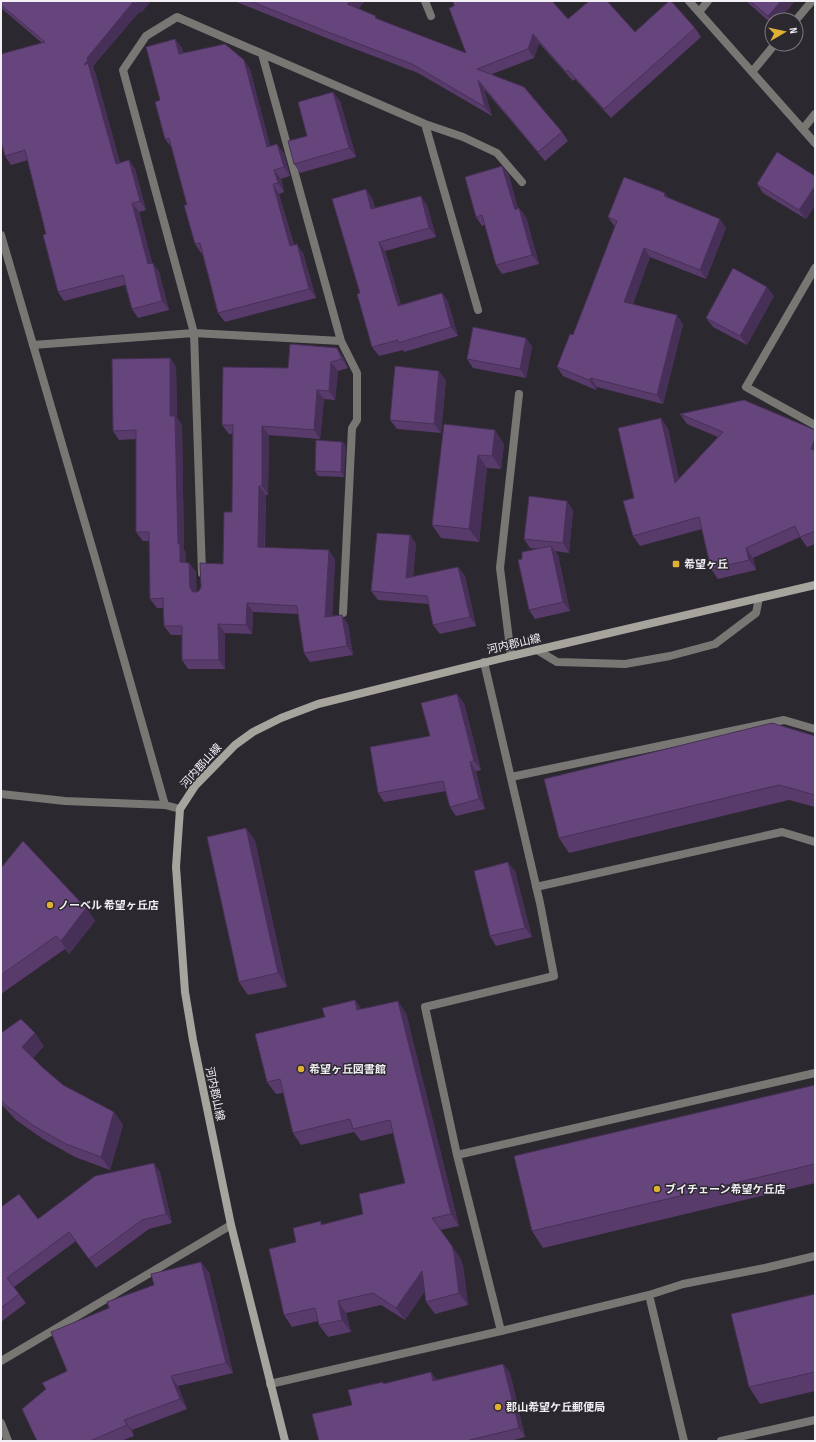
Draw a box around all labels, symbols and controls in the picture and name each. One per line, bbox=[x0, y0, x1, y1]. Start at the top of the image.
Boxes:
north arrow bbox=[764, 12, 804, 52]
text: N bbox=[787, 27, 800, 35]
place label: 希望ヶ丘 bbox=[684, 558, 728, 571]
marker: 希望ヶ丘 bbox=[671, 559, 681, 569]
street label: 河内郡山線 bbox=[486, 631, 542, 657]
street label: 河内郡山線 bbox=[178, 741, 224, 791]
place label: ノーベル 希望ヶ丘店 bbox=[58, 899, 159, 912]
marker: ノーベル 希望ヶ丘店 bbox=[45, 900, 55, 910]
place label: 希望ヶ丘図書館 bbox=[309, 1063, 386, 1076]
marker: 希望ヶ丘図書館 bbox=[296, 1064, 306, 1074]
street label: 河内郡山線 bbox=[203, 1066, 227, 1122]
place label: ブイチェーン希望ケ丘店 bbox=[665, 1183, 785, 1196]
marker: ブイチェーン希望ケ丘店 bbox=[652, 1184, 662, 1194]
place label: 郡山希望ケ丘郵便局 bbox=[506, 1401, 605, 1414]
marker: 郡山希望ケ丘郵便局 bbox=[493, 1402, 503, 1412]

